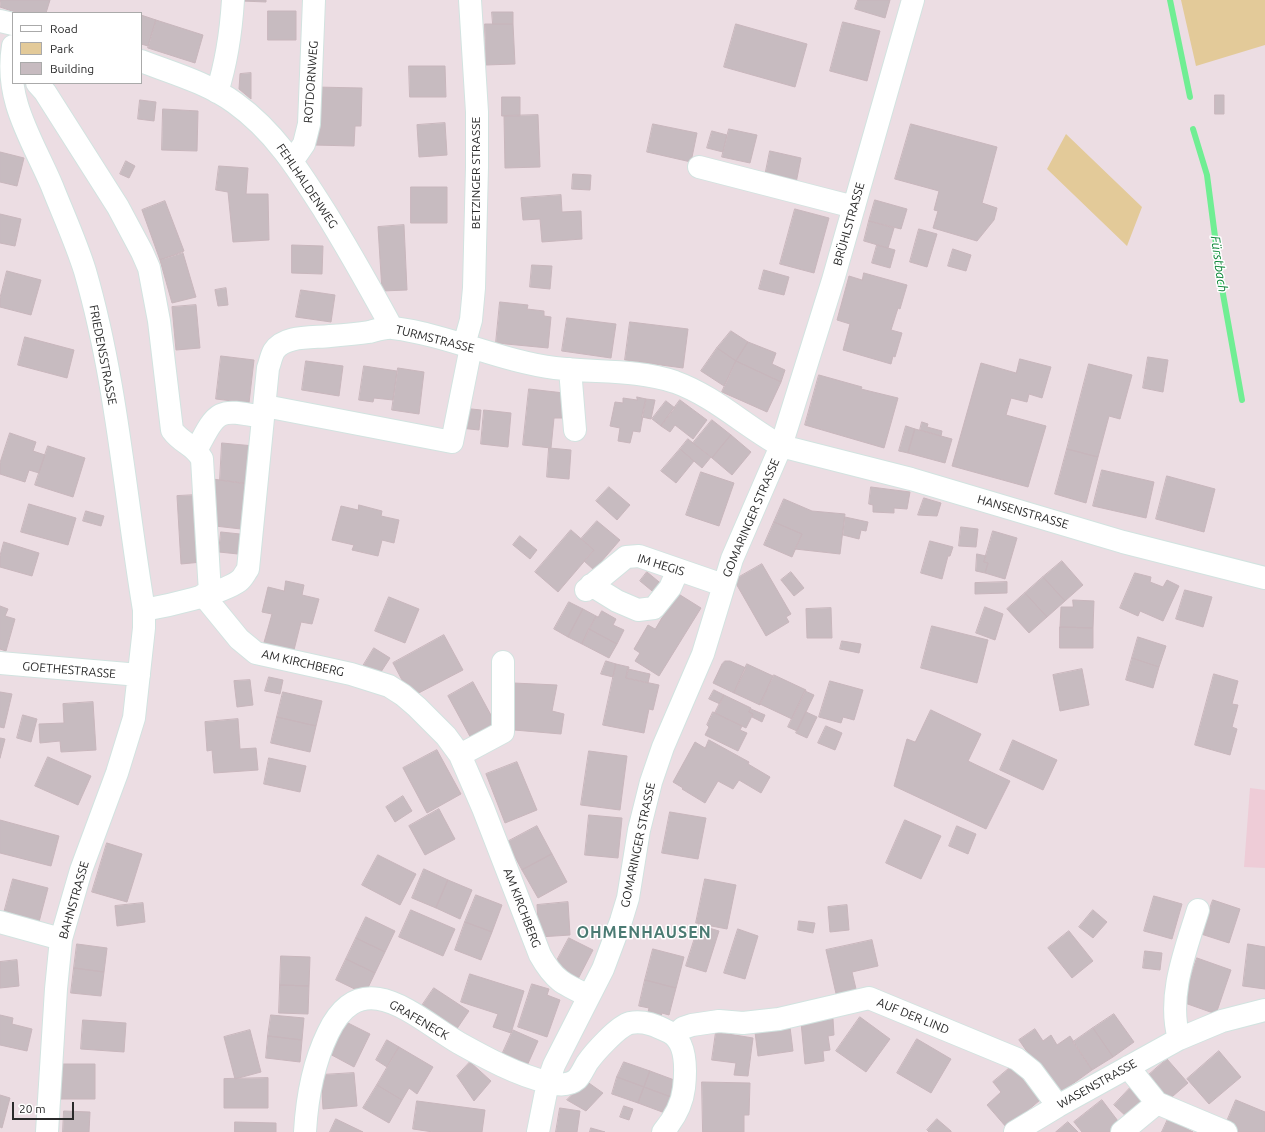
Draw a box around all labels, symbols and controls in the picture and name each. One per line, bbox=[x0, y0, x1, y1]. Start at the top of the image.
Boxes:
legend bbox=[12, 12, 142, 84]
text: Road bbox=[50, 22, 78, 35]
street label: ROTDORNWEG bbox=[301, 40, 321, 124]
text: Park bbox=[50, 42, 74, 55]
text: Building bbox=[50, 62, 94, 75]
street label: BETZINGER STRASSE bbox=[469, 117, 483, 229]
street label: FEHLHALDENWEG bbox=[273, 141, 341, 231]
street label: BRÜHLSTRASSE bbox=[830, 181, 868, 267]
water label: Fürstbach bbox=[1207, 235, 1231, 293]
street label: FRIEDENSSTRASSE bbox=[86, 304, 120, 406]
street label: TURMSTRASSE bbox=[394, 322, 476, 356]
street label: GOMARINGER STRASSE bbox=[719, 456, 783, 580]
street label: HANSENSTRASSE bbox=[976, 492, 1070, 532]
street label: IM HEGIS bbox=[636, 551, 686, 579]
street label: AM KIRCHBERG bbox=[260, 647, 346, 679]
street label: GOETHESTRASSE bbox=[22, 659, 116, 681]
street label: GOMARINGER STRASSE bbox=[618, 781, 658, 909]
street label: BAHNSTRASSE bbox=[56, 859, 92, 941]
street label: AM KIRCHBERG bbox=[500, 866, 544, 950]
district label: OHMENHAUSEN bbox=[576, 923, 712, 943]
street label: AUF DER LIND bbox=[875, 995, 951, 1037]
street label: GRAFENECK bbox=[387, 997, 451, 1043]
street label: WASENSTRASSE bbox=[1055, 1056, 1139, 1112]
scale bar bbox=[14, 1094, 76, 1120]
text: 20 m bbox=[19, 1102, 46, 1115]

